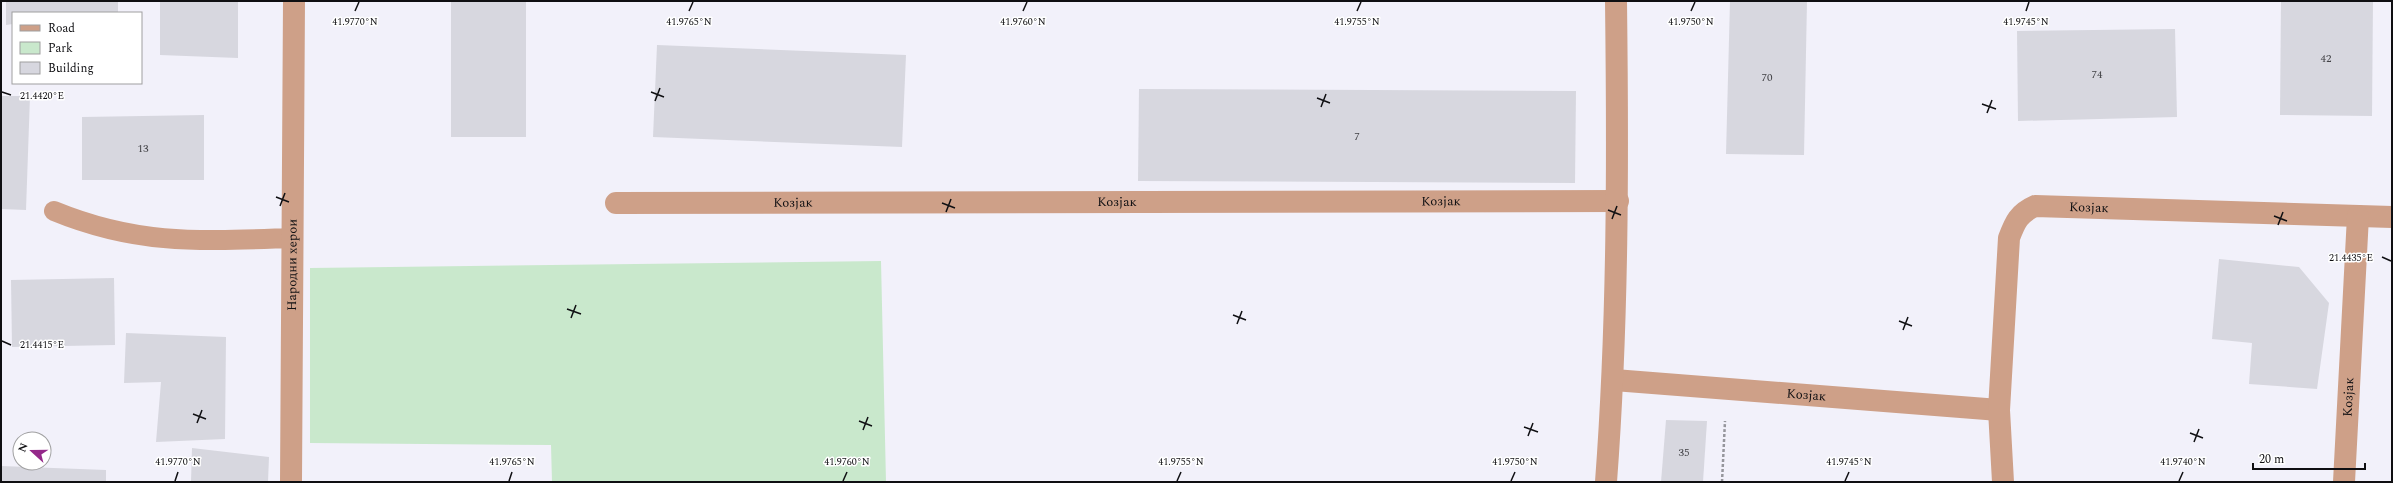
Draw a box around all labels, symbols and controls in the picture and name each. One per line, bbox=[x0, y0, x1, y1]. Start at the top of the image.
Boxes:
legend bbox=[12, 12, 142, 84]
text: 41.9770°N bbox=[332, 14, 378, 30]
text: 41.9765°N bbox=[666, 14, 712, 30]
text: 41.9760°N bbox=[1000, 14, 1046, 30]
text: 41.9755°N bbox=[1334, 14, 1380, 30]
text: 41.9750°N bbox=[1668, 14, 1714, 30]
text: 41.9745°N bbox=[2003, 14, 2049, 30]
text: Road bbox=[48, 19, 75, 38]
text: Park bbox=[48, 39, 73, 58]
house number: 42 bbox=[2321, 50, 2332, 67]
text: Building bbox=[48, 59, 94, 78]
house number: 74 bbox=[2092, 66, 2103, 83]
house number: 70 bbox=[1762, 69, 1773, 86]
text: 21.4420°E bbox=[20, 88, 64, 104]
house number: 7 bbox=[1354, 128, 1360, 145]
house number: 13 bbox=[138, 140, 149, 157]
street label: Козјак bbox=[1421, 191, 1461, 211]
street label: Козјак bbox=[1097, 192, 1137, 212]
street label: Козјак bbox=[773, 193, 813, 213]
street label: Козјак bbox=[2069, 197, 2109, 218]
street label: Народни херои bbox=[282, 219, 303, 311]
text: 21.4435°E bbox=[2329, 250, 2373, 266]
text: 21.4415°E bbox=[20, 337, 64, 353]
street label: Козјак bbox=[2337, 377, 2359, 417]
street label: Козјак bbox=[1786, 383, 1827, 407]
north arrow bbox=[12, 431, 52, 471]
text: N bbox=[14, 440, 33, 455]
house number: 35 bbox=[1679, 444, 1690, 461]
scale bar bbox=[2253, 445, 2365, 471]
text: 20 m bbox=[2259, 450, 2284, 469]
text: 41.9770°N bbox=[155, 454, 201, 470]
text: 41.9765°N bbox=[489, 454, 535, 470]
text: 41.9760°N bbox=[824, 454, 870, 470]
text: 41.9755°N bbox=[1158, 454, 1204, 470]
text: 41.9750°N bbox=[1492, 454, 1538, 470]
text: 41.9745°N bbox=[1826, 454, 1872, 470]
text: 41.9740°N bbox=[2160, 454, 2206, 470]

